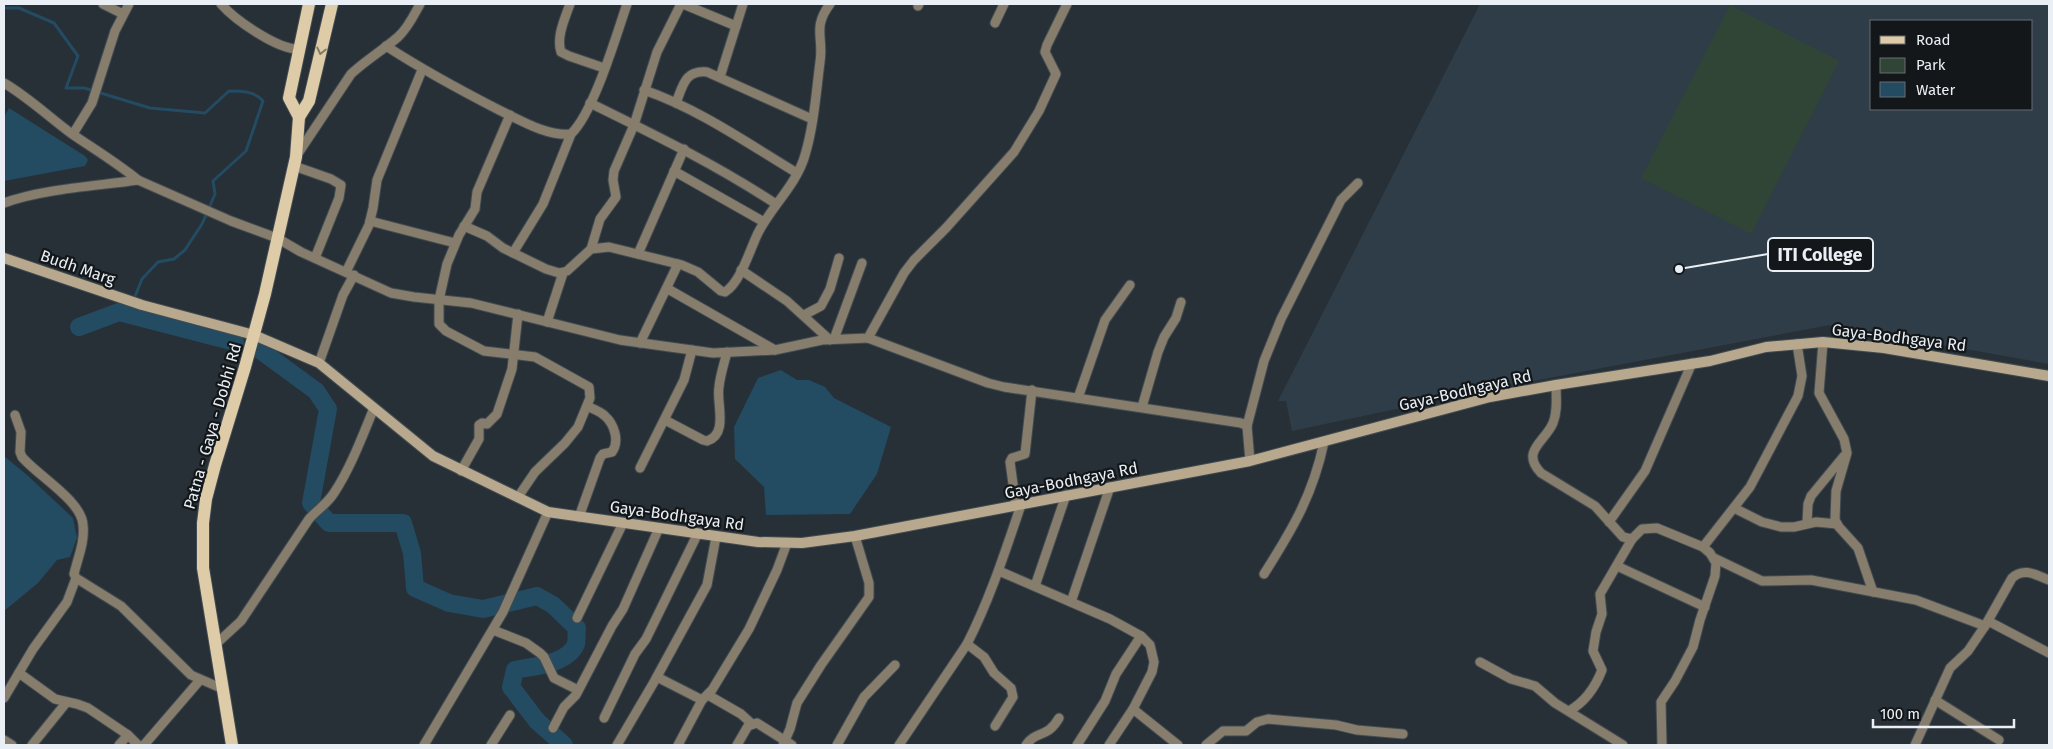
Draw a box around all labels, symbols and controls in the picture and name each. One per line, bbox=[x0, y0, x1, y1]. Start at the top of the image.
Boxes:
legend bbox=[1870, 20, 2033, 110]
text: Road bbox=[1916, 31, 1951, 49]
one-way arrow bbox=[316, 47, 327, 56]
text: Park bbox=[1916, 56, 1946, 74]
text: Water bbox=[1916, 81, 1955, 99]
callout: ITI College bbox=[1768, 238, 1873, 271]
text: ITI College bbox=[1777, 244, 1863, 266]
street label: Budh Marg bbox=[38, 246, 118, 289]
street label: Gaya-Bodhgaya Rd bbox=[1831, 320, 1967, 355]
street label: Patna - Gaya - Dobhi Rd bbox=[180, 341, 245, 511]
street label: Gaya-Bodhgaya Rd bbox=[1397, 366, 1533, 415]
street label: Gaya-Bodhgaya Rd bbox=[1003, 458, 1139, 503]
street label: Gaya-Bodhgaya Rd bbox=[609, 497, 745, 534]
scale bar bbox=[1873, 696, 2014, 728]
text: 100 m bbox=[1880, 705, 1920, 723]

